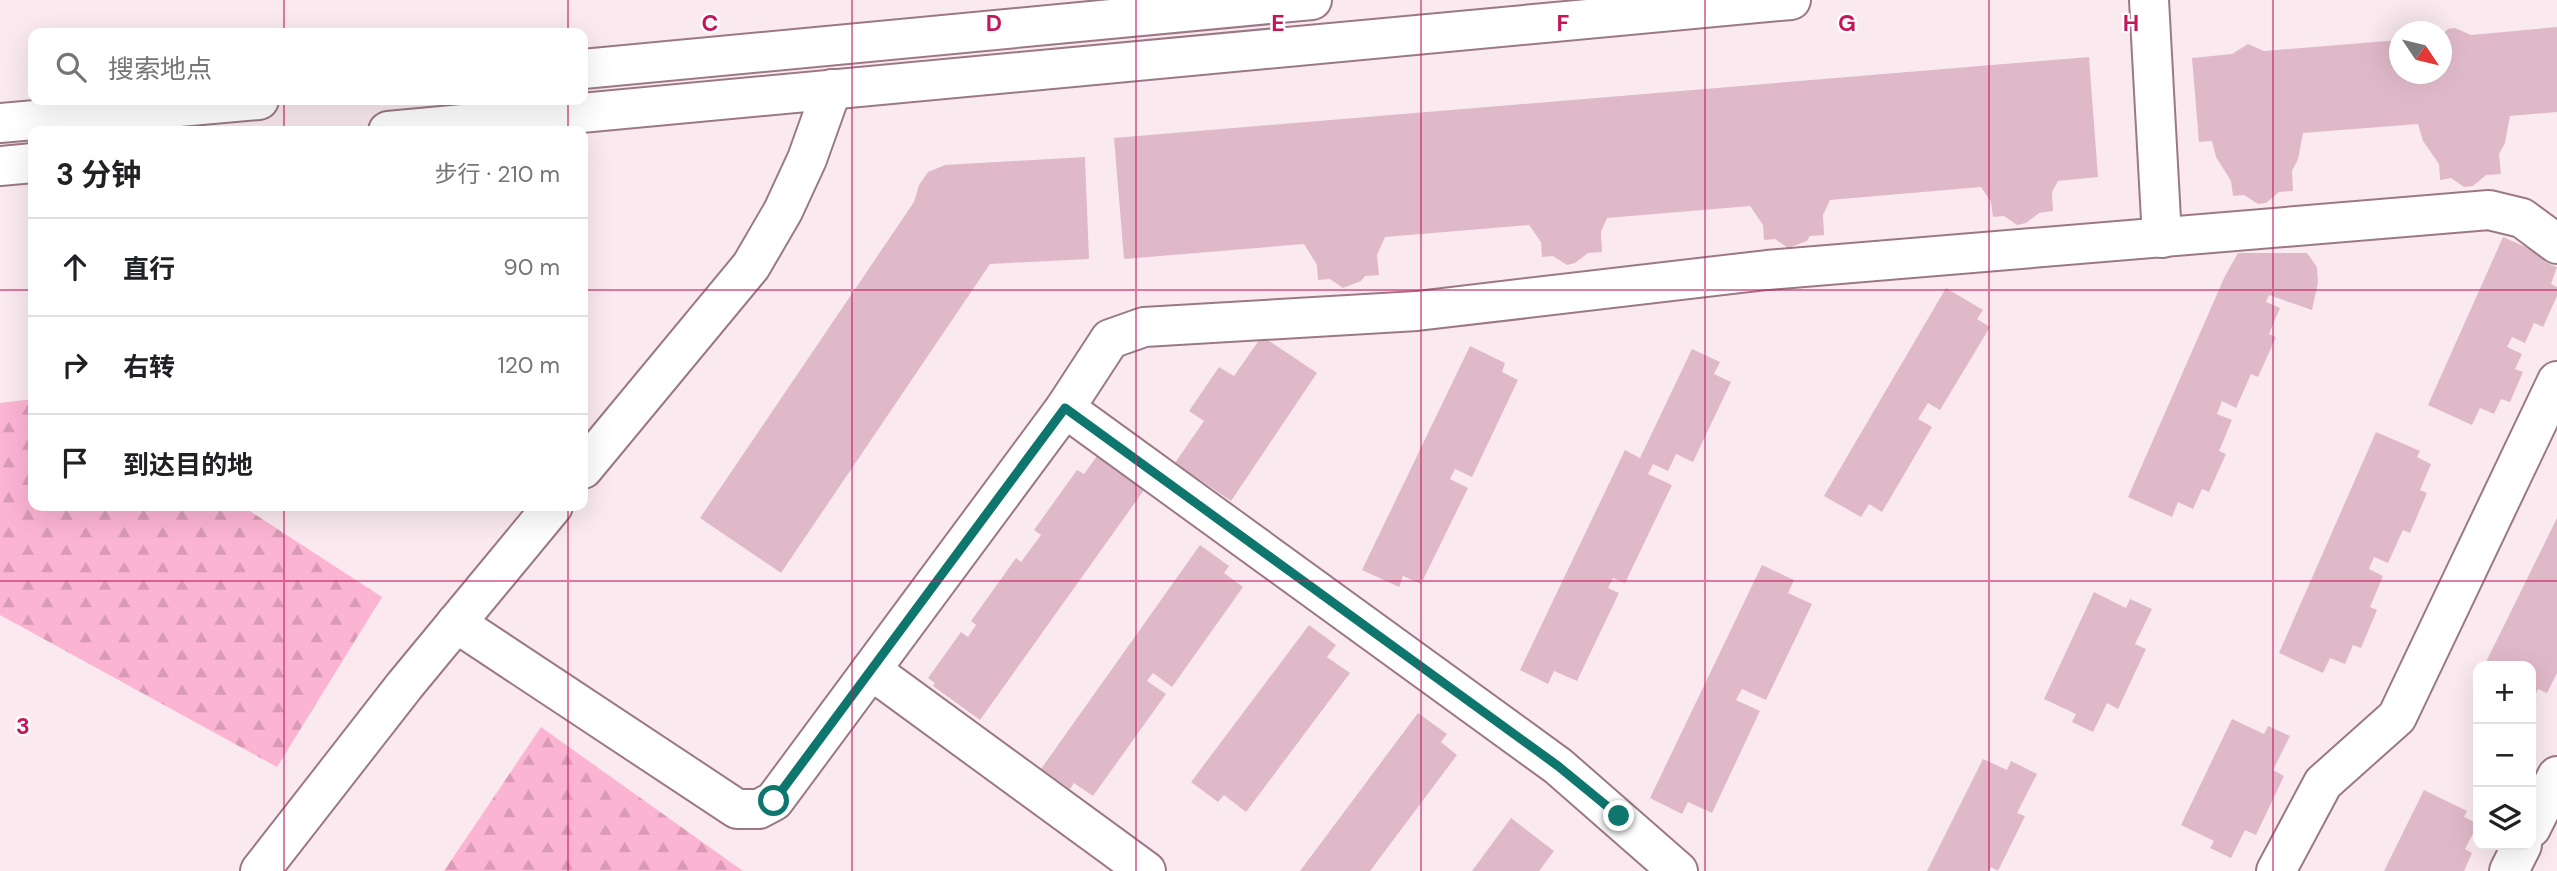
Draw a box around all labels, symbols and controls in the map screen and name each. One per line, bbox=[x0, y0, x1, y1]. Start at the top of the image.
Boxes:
text: C bbox=[702, 8, 718, 38]
text: D bbox=[986, 8, 1002, 38]
text: E bbox=[1271, 8, 1285, 38]
text: F bbox=[1557, 8, 1570, 38]
text: G bbox=[1838, 8, 1856, 38]
text: H bbox=[2123, 8, 2139, 38]
north arrow bbox=[2389, 21, 2452, 84]
search box bbox=[28, 28, 588, 105]
icon: search bbox=[52, 48, 90, 86]
text: 搜索地点 bbox=[108, 52, 212, 86]
text: 3 分钟 bbox=[56, 155, 141, 194]
text: 步行 · 210 m bbox=[434, 159, 560, 189]
icon: ahead bbox=[56, 248, 94, 286]
text: 直行 bbox=[123, 252, 175, 286]
text: 90 m bbox=[503, 252, 560, 282]
icon: right bbox=[56, 346, 94, 384]
text: 右转 bbox=[123, 350, 175, 384]
text: 120 m bbox=[497, 350, 560, 380]
icon: arrive bbox=[56, 444, 94, 482]
text: 到达目的地 bbox=[123, 448, 253, 482]
map controls bbox=[2473, 661, 2536, 850]
button: + bbox=[2473, 661, 2536, 724]
text: 3 bbox=[16, 711, 30, 741]
button: − bbox=[2473, 724, 2536, 787]
route start bbox=[758, 785, 789, 816]
button: layers bbox=[2473, 787, 2536, 850]
route end bbox=[1603, 800, 1634, 831]

